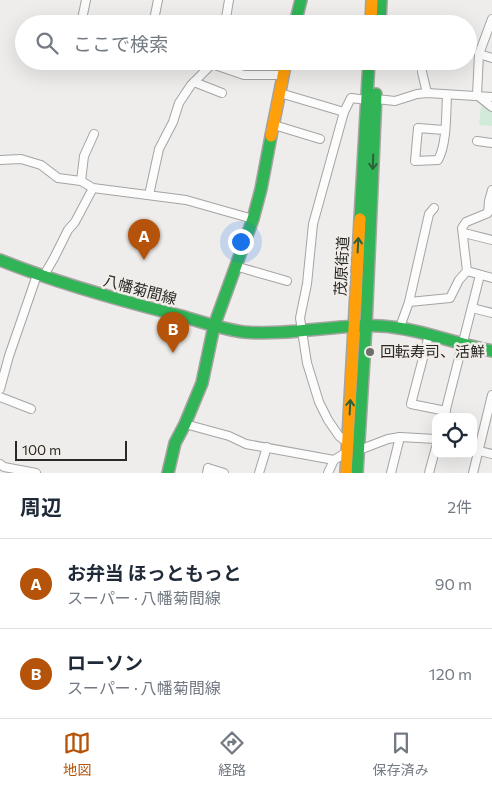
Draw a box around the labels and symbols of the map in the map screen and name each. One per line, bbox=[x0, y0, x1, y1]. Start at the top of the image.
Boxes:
one-way arrow bbox=[368, 154, 378, 170]
pin: A bbox=[128, 219, 160, 260]
your location bbox=[228, 229, 254, 255]
street label: 茂原街道 bbox=[330, 236, 352, 296]
one-way arrow bbox=[354, 237, 363, 253]
street label: 八幡菊間線 bbox=[102, 271, 179, 307]
pin: B bbox=[157, 312, 189, 353]
place label: 回転寿司、活鮮 bbox=[380, 342, 485, 360]
marker: 回転寿司、活鮮 bbox=[364, 346, 376, 358]
one-way arrow bbox=[345, 399, 354, 415]
scale bar bbox=[15, 438, 128, 461]

